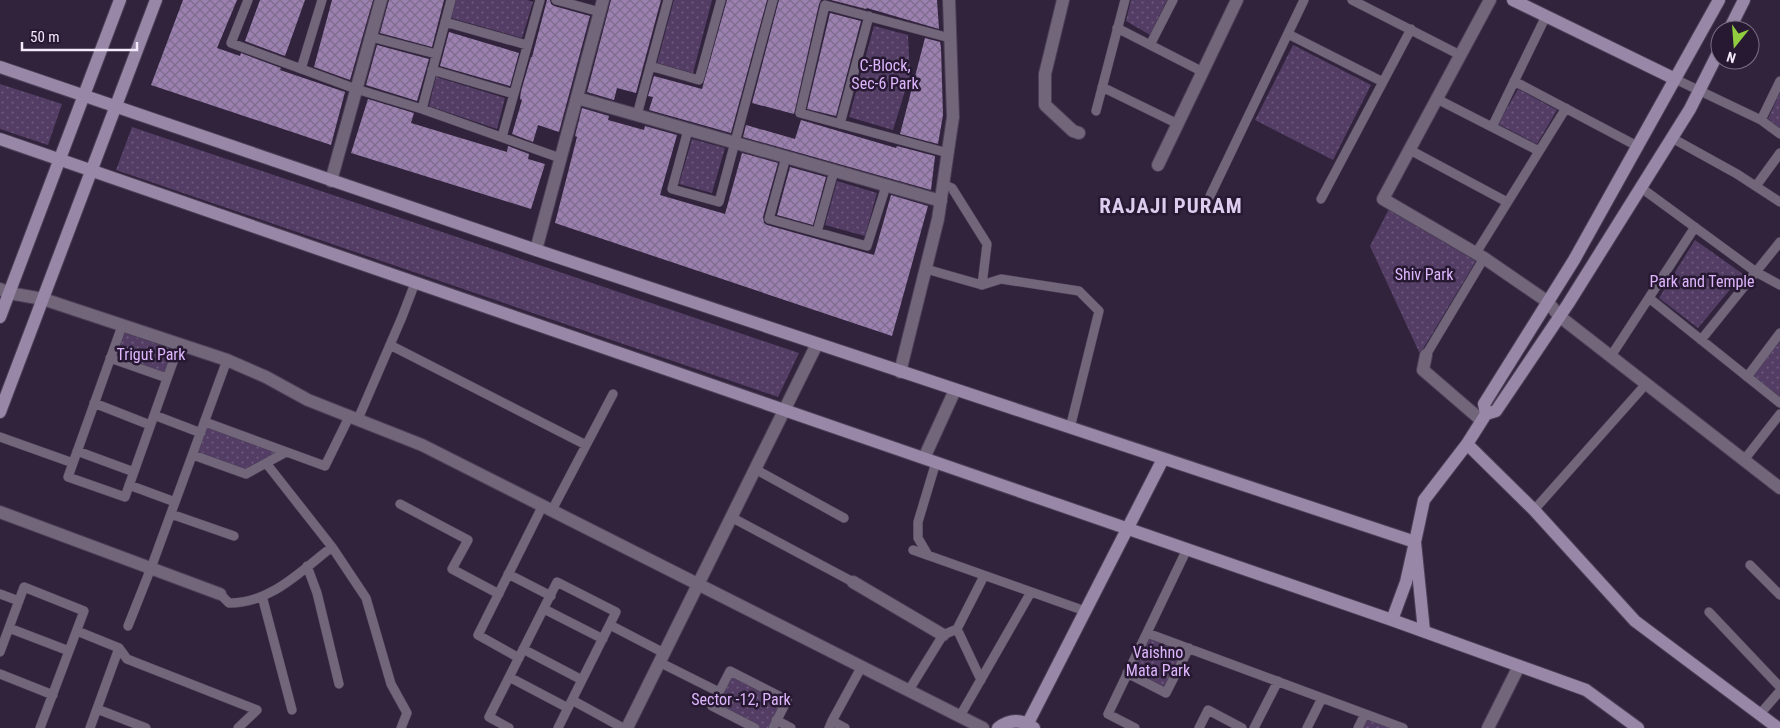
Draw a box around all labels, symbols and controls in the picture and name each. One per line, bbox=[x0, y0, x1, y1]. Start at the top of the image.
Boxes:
scale bar bbox=[22, 20, 138, 52]
north arrow bbox=[1710, 20, 1760, 70]
text: 50 m bbox=[30, 28, 60, 46]
text: N bbox=[1725, 49, 1738, 66]
park label: C-Block, Sec-6 Park bbox=[851, 56, 919, 93]
district label: RAJAJI PURAM bbox=[1099, 194, 1243, 218]
park label: Shiv Park bbox=[1395, 265, 1454, 284]
park label: Park and Temple bbox=[1649, 272, 1755, 291]
park label: Trigut Park bbox=[117, 345, 186, 364]
park label: Vaishno Mata Park bbox=[1126, 643, 1191, 680]
park label: Sector -12, Park bbox=[691, 690, 792, 709]

